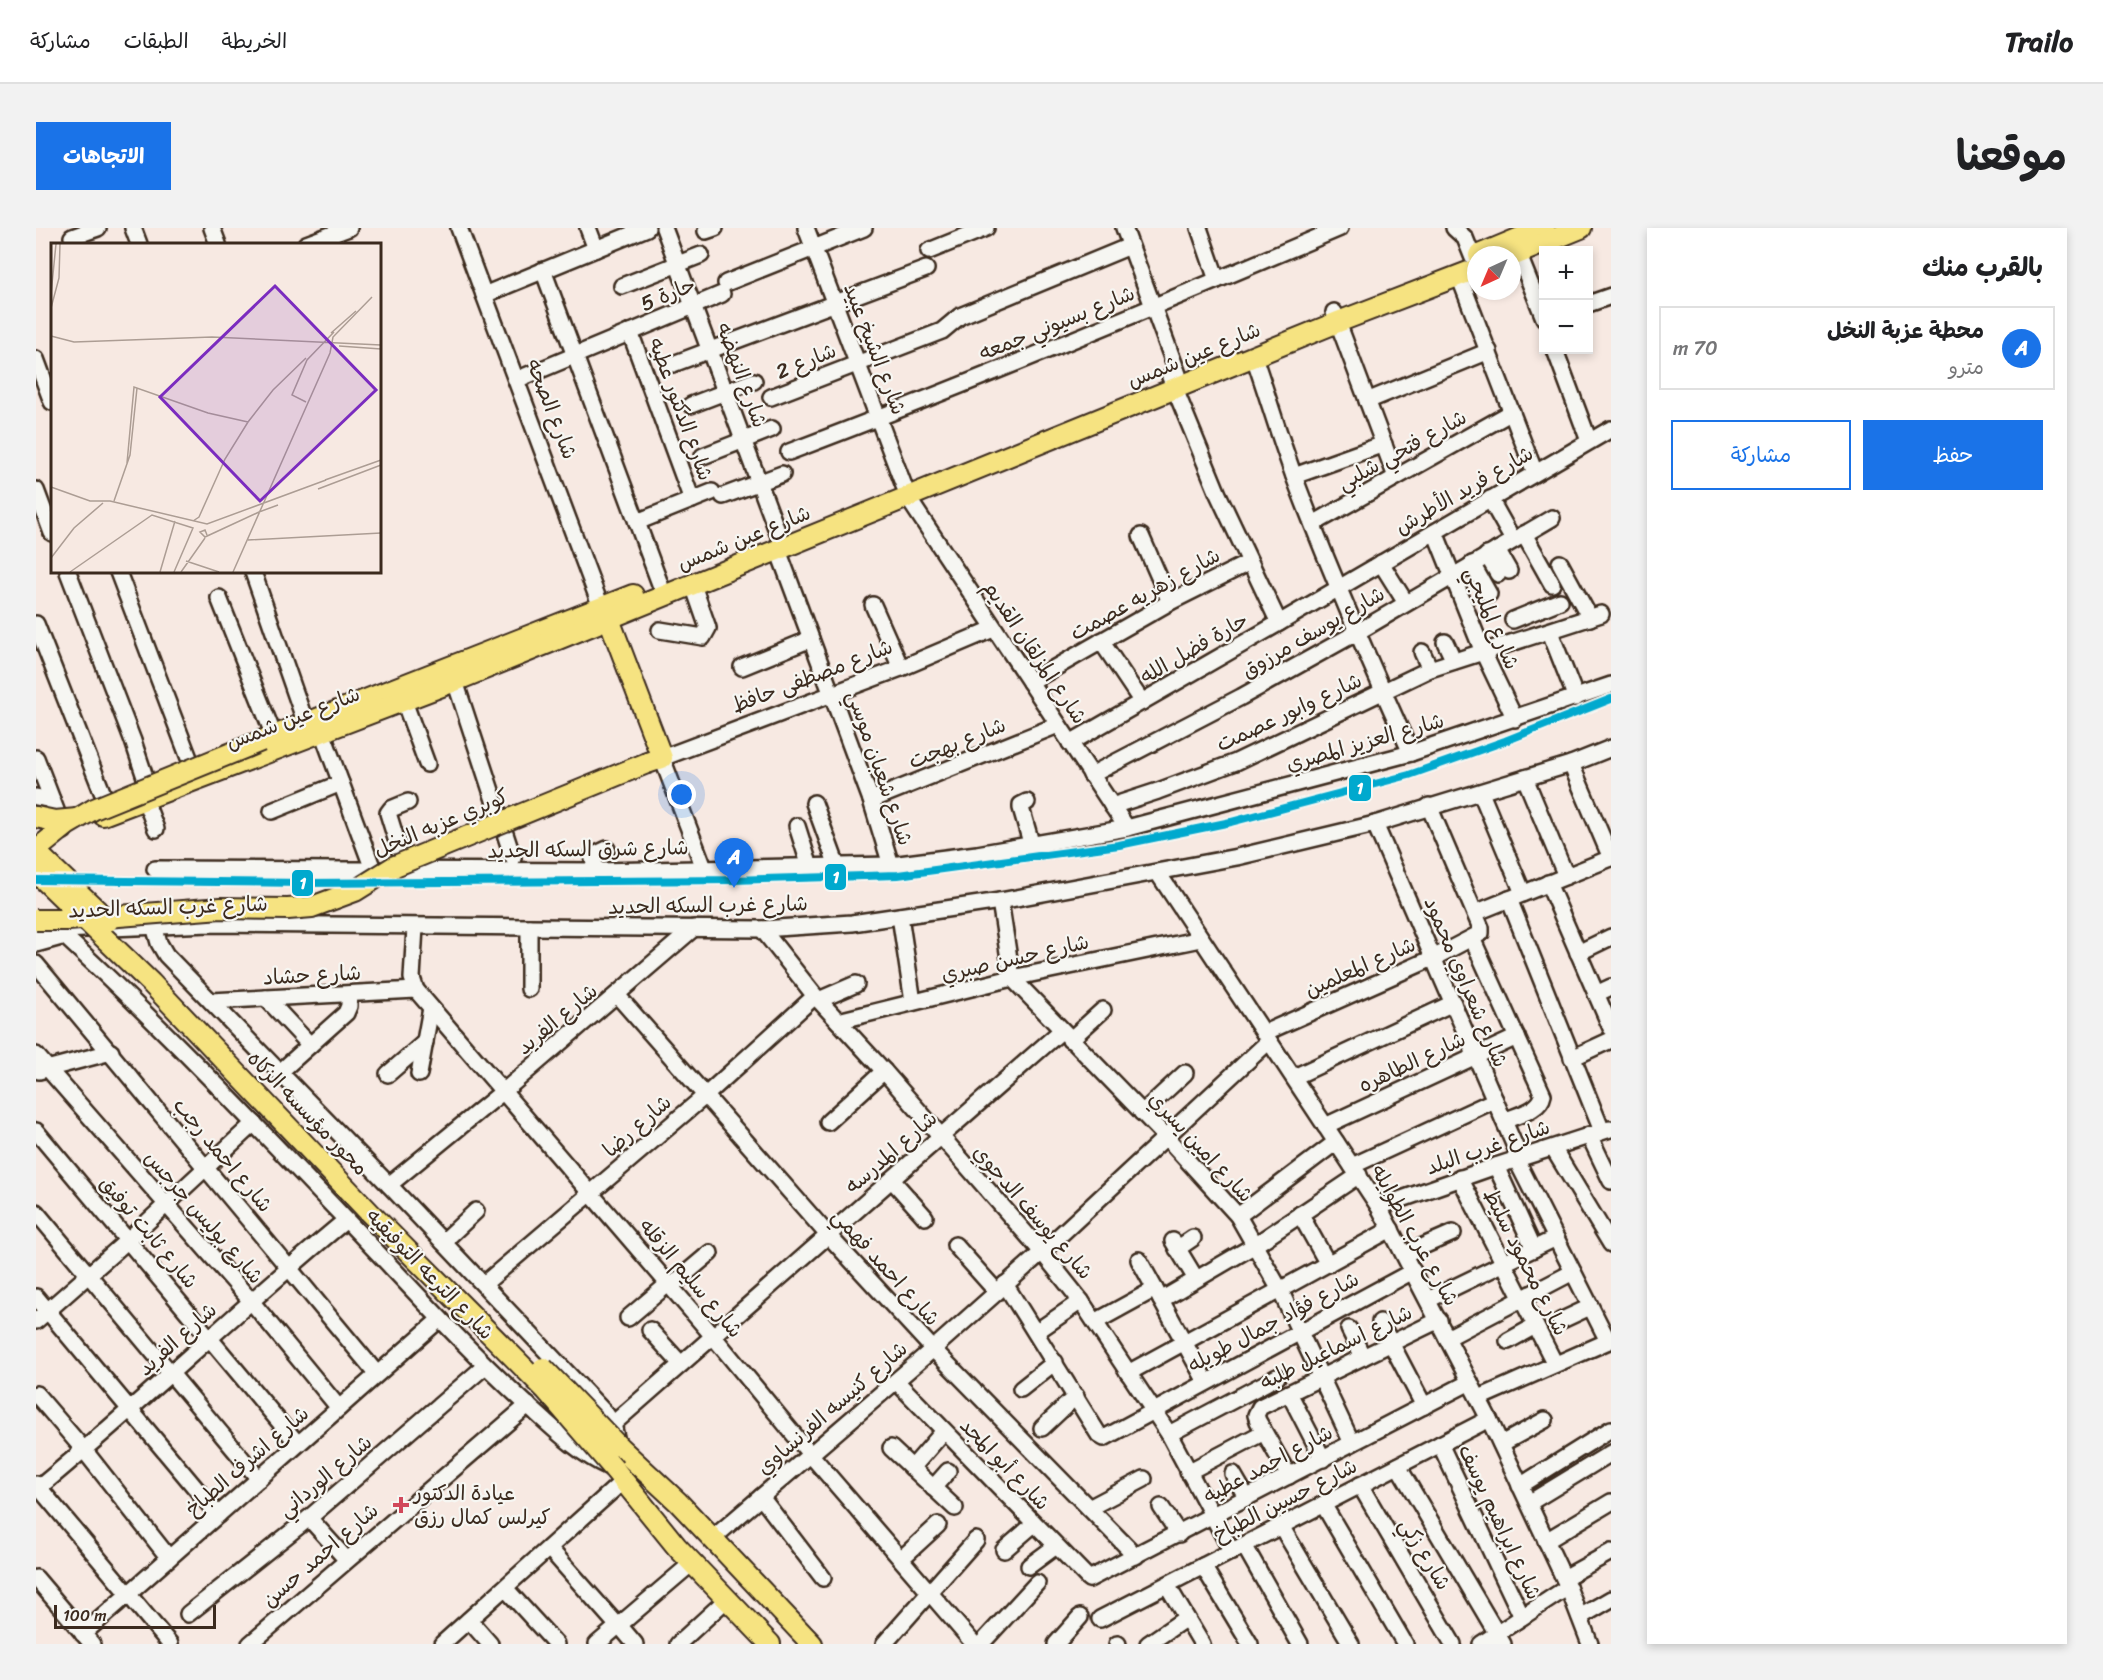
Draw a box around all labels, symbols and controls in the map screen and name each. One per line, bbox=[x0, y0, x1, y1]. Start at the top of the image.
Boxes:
text: Trailo bbox=[2005, 17, 2073, 66]
text: مشاركة bbox=[30, 22, 91, 60]
text: الطبقات bbox=[124, 22, 189, 60]
text: الخريطة bbox=[222, 22, 287, 60]
text: موقعنا bbox=[1956, 119, 2067, 193]
button: الاتجاهات bbox=[36, 122, 171, 190]
inset map bbox=[51, 243, 381, 573]
text: بالقرب منك bbox=[1922, 244, 2043, 290]
north arrow bbox=[1467, 246, 1521, 300]
map controls bbox=[1539, 246, 1593, 354]
button: + bbox=[1539, 246, 1593, 300]
street label: حارة 5 bbox=[634, 266, 702, 322]
street label: شارع بسيوني جمعه bbox=[973, 274, 1141, 372]
street label: شارع الشيخ عبيد bbox=[832, 277, 918, 421]
button: − bbox=[1539, 300, 1593, 354]
street label: شارع عين شمس bbox=[1121, 311, 1267, 399]
text: محطة عزبة النخل bbox=[1827, 311, 1984, 350]
street label: شارع النهضه bbox=[705, 317, 779, 433]
text: 70 m bbox=[1673, 331, 1718, 366]
text: A bbox=[2015, 331, 2028, 366]
street label: شارع الدكتور عطيه bbox=[637, 332, 725, 486]
street label: شارع 2 bbox=[770, 332, 842, 390]
text: مترو bbox=[1949, 350, 1984, 385]
street label: شارع الصحه bbox=[515, 353, 589, 465]
street label: شارع فتحي شلبي bbox=[1330, 399, 1474, 501]
button: مشاركة bbox=[1671, 420, 1851, 490]
button: حفظ bbox=[1863, 420, 2043, 490]
street label: شارع فريد الأطرش bbox=[1387, 435, 1541, 545]
street label: شارع عين شمس bbox=[671, 494, 817, 582]
street label: شارع زهريه عصمت bbox=[1062, 537, 1228, 651]
street label: شارع المليجي bbox=[1453, 560, 1531, 676]
street label: شارع المزلقان القديم bbox=[972, 572, 1098, 732]
street label: شارع يوسف مرزوق bbox=[1234, 575, 1392, 689]
street label: حارة فضل الله bbox=[1132, 601, 1256, 695]
street label: شارع مصطفى حافظ bbox=[726, 628, 898, 724]
street label: شارع وابور عصمت bbox=[1210, 661, 1368, 763]
street label: شارع عين شمس bbox=[220, 675, 366, 761]
street label: شارع شعبان موسي bbox=[836, 685, 924, 851]
street label: شارع العزيز المصري bbox=[1281, 701, 1449, 783]
street label: شارع بهجت bbox=[902, 706, 1012, 780]
line badge: 1 bbox=[1348, 774, 1372, 802]
text: 1 bbox=[1357, 774, 1364, 803]
street label: كوبري عزبه النخل bbox=[367, 777, 515, 869]
your location bbox=[667, 780, 696, 809]
street label: شارع شرق السكه الحديد bbox=[487, 828, 689, 870]
pin: A bbox=[714, 838, 754, 888]
line badge: 1 bbox=[824, 863, 847, 891]
text: 1 bbox=[833, 863, 840, 892]
line badge: 1 bbox=[291, 869, 314, 897]
text: 1 bbox=[300, 869, 307, 898]
street label: شارع غرب السكه الحديد bbox=[608, 884, 808, 926]
street label: شارع غرب السكه الحديد bbox=[68, 885, 268, 929]
street label: شارع شعراوي محمود bbox=[1413, 891, 1519, 1073]
street label: شارع حسن صبري bbox=[937, 923, 1093, 993]
street label: شارع المعلمين bbox=[1298, 926, 1422, 1008]
street label: شارع حشاد bbox=[262, 953, 362, 997]
street label: شارع الفريد bbox=[507, 973, 607, 1065]
street label: شارع الطاهره bbox=[1352, 1020, 1472, 1104]
street label: محور مؤسسه الزكاه bbox=[238, 1041, 378, 1185]
street label: شارع امين يسري bbox=[1139, 1082, 1263, 1212]
street label: شارع رضا bbox=[593, 1085, 681, 1167]
street label: شارع احمد رجب bbox=[163, 1089, 283, 1221]
street label: شارع المدرسه bbox=[836, 1100, 946, 1204]
street label: شارع غرب البلد bbox=[1421, 1108, 1555, 1186]
street label: شارع يوسف الدجوي bbox=[963, 1135, 1103, 1289]
street label: شارع بوليس جرجس bbox=[134, 1141, 274, 1293]
street label: شارع عرب الطوايله bbox=[1360, 1157, 1470, 1313]
street label: شارع ثابت توفيق bbox=[90, 1166, 208, 1298]
street label: شارع محمود سليط bbox=[1472, 1181, 1580, 1343]
street label: شارع الترعه التوفيقيه bbox=[356, 1199, 504, 1349]
street label: شارع احمد فهمي bbox=[822, 1199, 950, 1335]
street label: شارع سليم الزقله bbox=[629, 1209, 753, 1347]
street label: شارع فؤاد جمال طويله bbox=[1180, 1260, 1366, 1384]
street label: شارع الفريد bbox=[128, 1292, 226, 1386]
street label: شارع اسماعيل طلبه bbox=[1253, 1293, 1419, 1401]
street label: شارع كنيسه الفرنساوي bbox=[747, 1331, 917, 1485]
street label: شارع اشرف الطباخ bbox=[176, 1396, 318, 1526]
street label: شارع أبو المجد bbox=[950, 1408, 1060, 1520]
street label: شارع احمد عطيه bbox=[1196, 1414, 1340, 1514]
street label: شارع الورداني bbox=[269, 1424, 381, 1528]
street label: شارع ابراهيم يوسف bbox=[1447, 1438, 1553, 1606]
street label: شارع حسين الطباخ bbox=[1206, 1447, 1364, 1553]
place label: عيادة الدكتور كيرلس كمال رزق bbox=[412, 1474, 551, 1536]
street label: شارع احمد حسن bbox=[252, 1493, 388, 1617]
marker: عيادة الدكتور كيرلس كمال رزق bbox=[392, 1496, 410, 1514]
street label: شارع زكي bbox=[1388, 1510, 1462, 1598]
text: 100 m bbox=[63, 1601, 107, 1630]
scale bar bbox=[54, 1602, 216, 1630]

